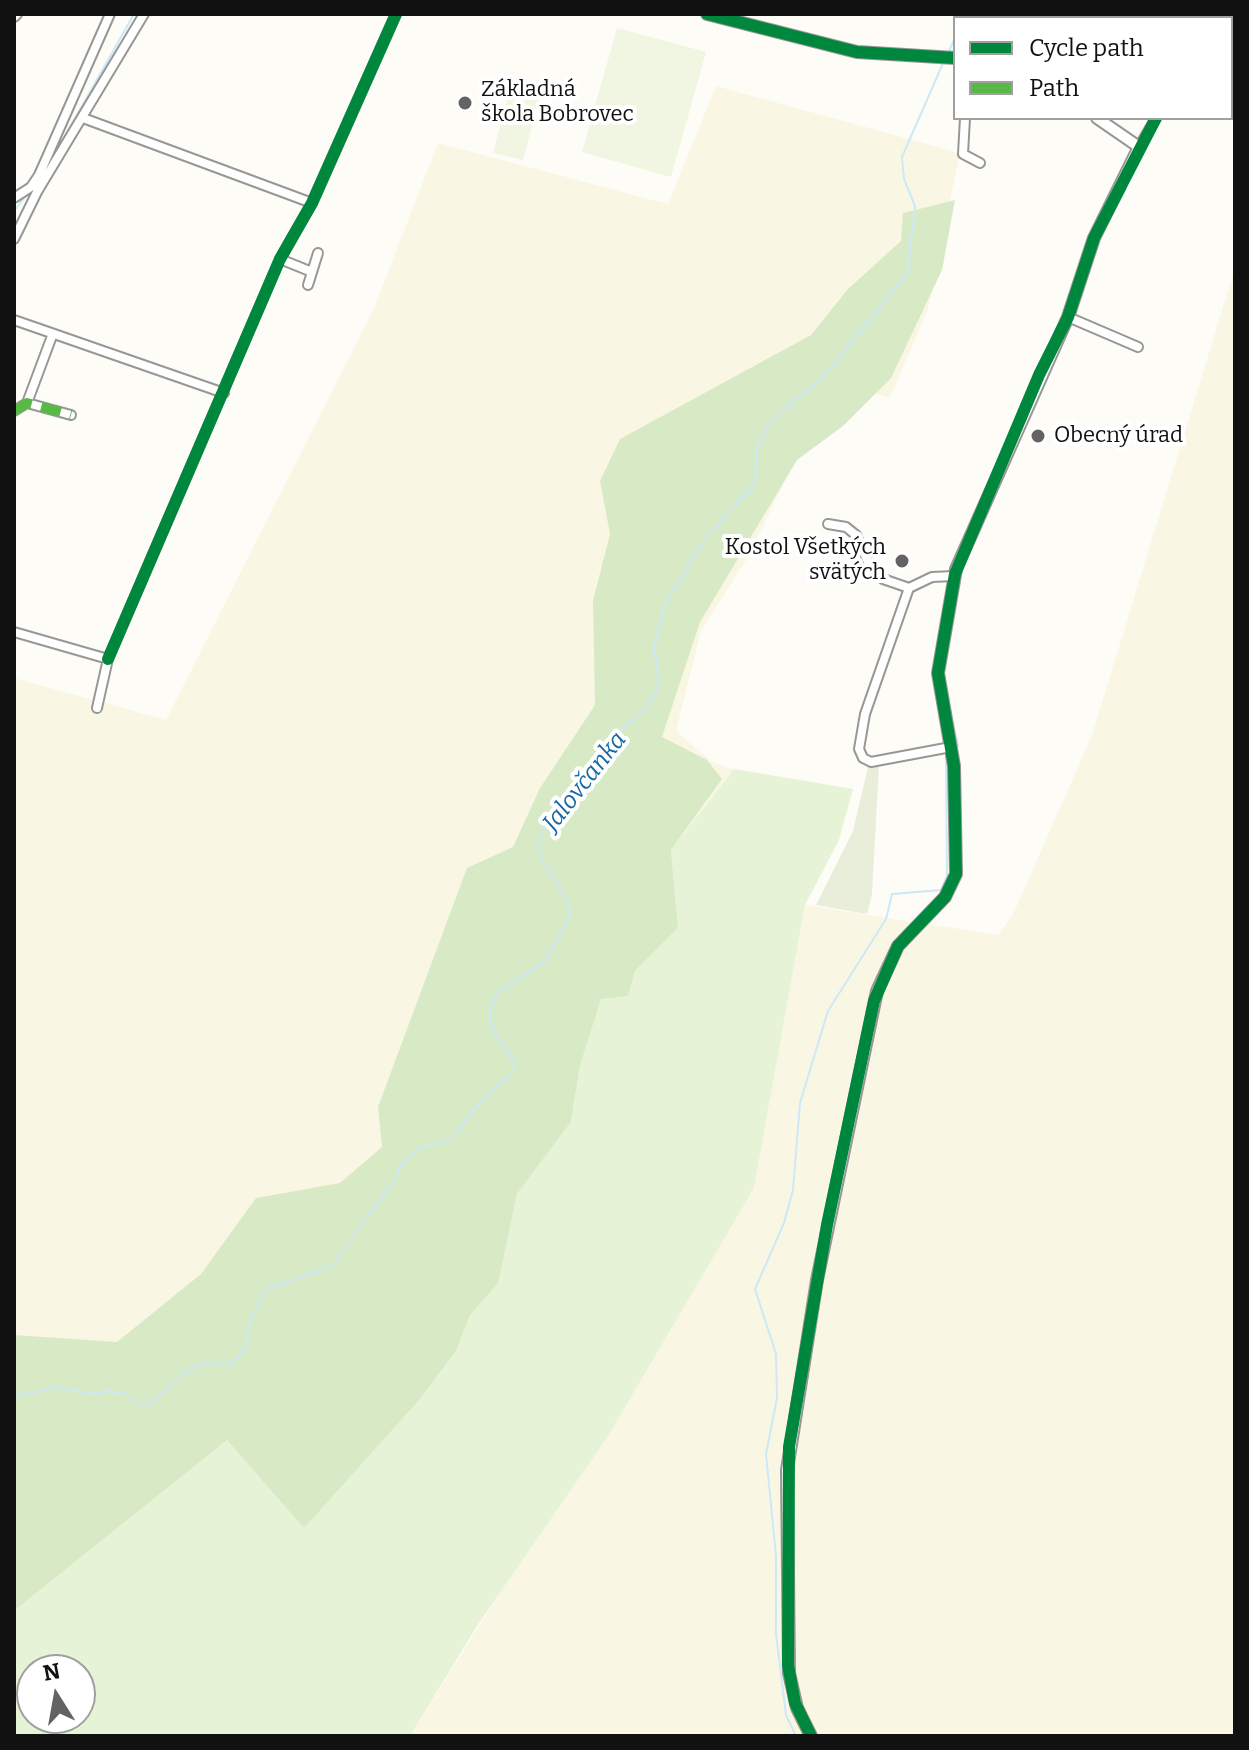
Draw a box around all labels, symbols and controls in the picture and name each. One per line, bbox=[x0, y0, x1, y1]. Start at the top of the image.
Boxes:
legend bbox=[953, 16, 1233, 120]
text: Cycle path bbox=[1029, 34, 1144, 62]
text: Path bbox=[1029, 74, 1079, 102]
place label: Základná škola Bobrovec bbox=[481, 77, 634, 128]
marker: Základná škola Bobrovec bbox=[456, 94, 474, 112]
place label: Obecný úrad bbox=[1054, 423, 1183, 449]
marker: Obecný úrad bbox=[1029, 427, 1047, 445]
place label: Kostol Všetkých svätých bbox=[725, 535, 886, 586]
marker: Kostol Všetkých svätých bbox=[893, 552, 911, 570]
water label: Jalovčanka bbox=[537, 726, 633, 838]
north arrow bbox=[16, 1654, 96, 1734]
text: N bbox=[41, 1657, 63, 1687]

